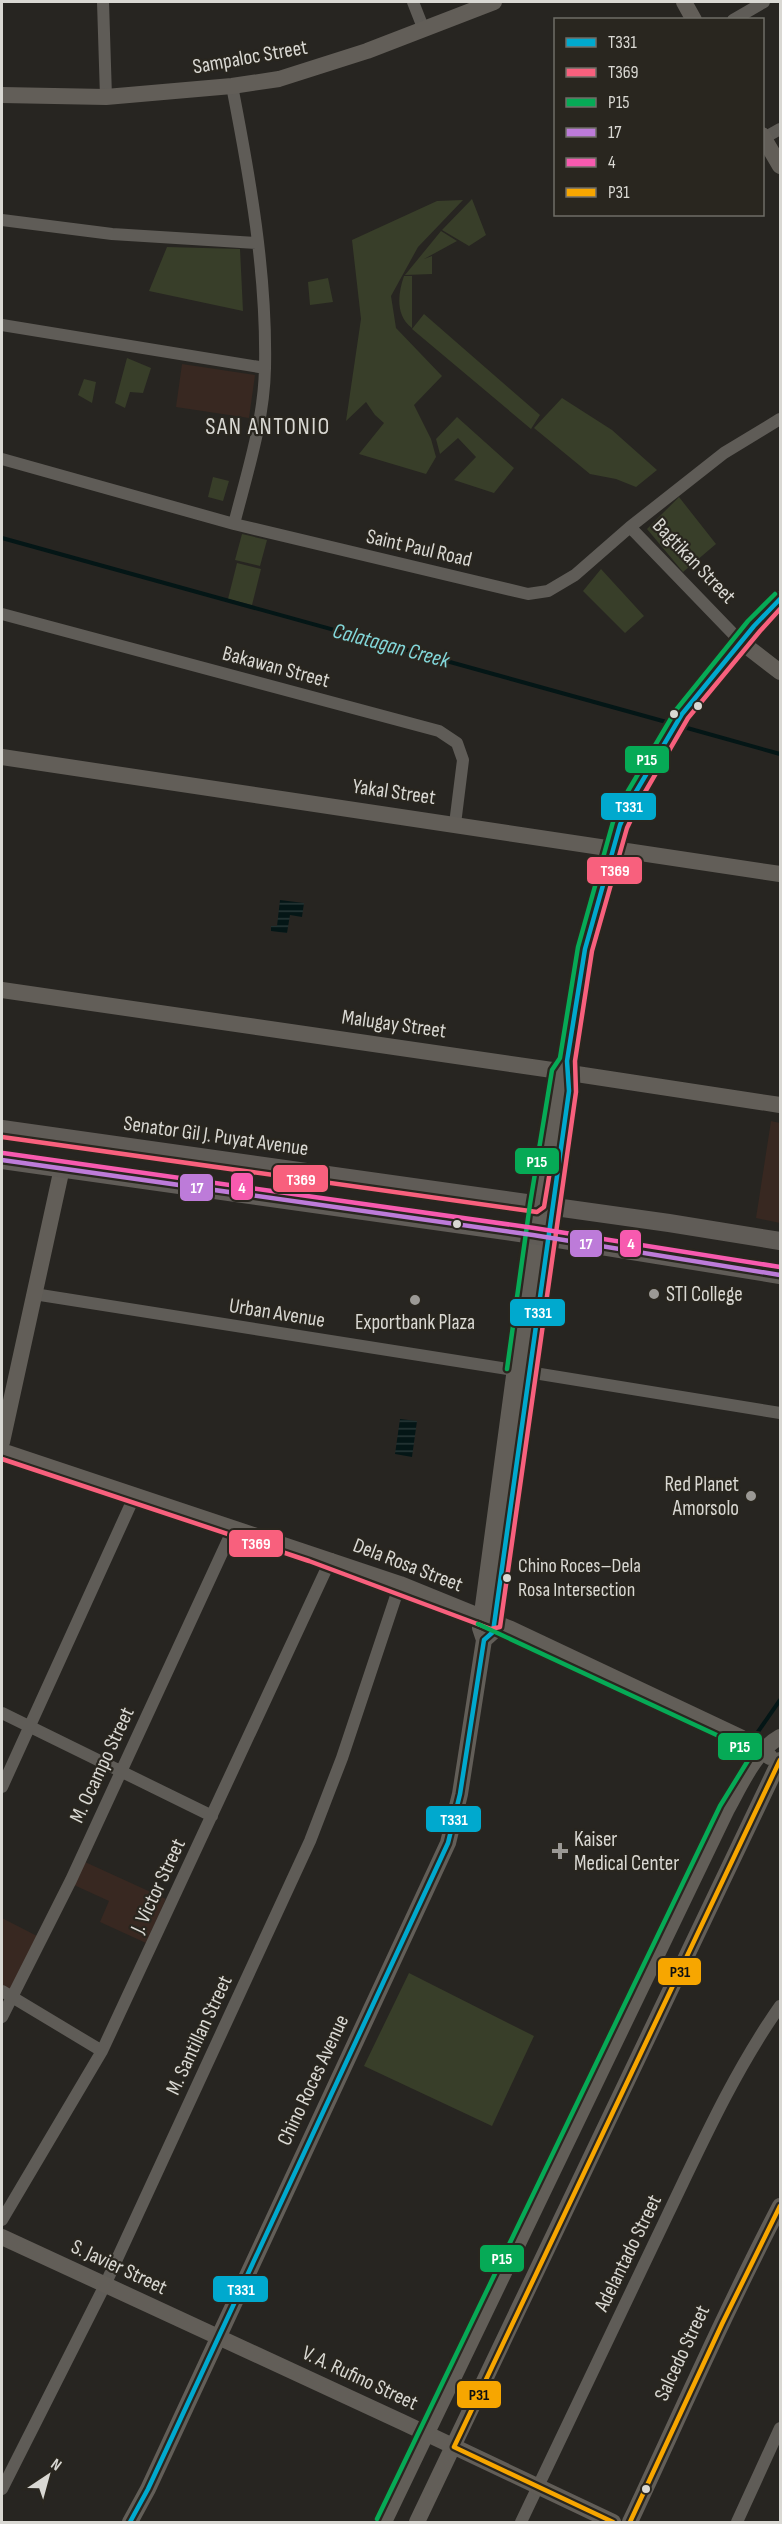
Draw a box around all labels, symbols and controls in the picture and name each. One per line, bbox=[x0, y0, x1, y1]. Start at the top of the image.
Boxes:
legend bbox=[554, 18, 764, 216]
text: T331 bbox=[608, 32, 637, 53]
street label: Sampaloc Street bbox=[191, 35, 309, 79]
text: T369 bbox=[608, 62, 639, 83]
text: P15 bbox=[608, 92, 630, 113]
text: 17 bbox=[608, 122, 622, 143]
text: 4 bbox=[608, 152, 616, 173]
text: P31 bbox=[608, 182, 630, 203]
district label: SAN ANTONIO bbox=[205, 412, 331, 441]
street label: Bagtikan Street bbox=[647, 513, 741, 609]
street label: Saint Paul Road bbox=[364, 524, 474, 572]
water label: Calatagan Creek bbox=[330, 617, 453, 675]
street label: Bakawan Street bbox=[220, 641, 332, 693]
unlabelled marker bbox=[692, 700, 704, 712]
unlabelled marker bbox=[668, 708, 680, 720]
line badge: P15 bbox=[624, 745, 670, 774]
text: P15 bbox=[637, 751, 657, 770]
street label: Yakal Street bbox=[351, 774, 437, 810]
line badge: T331 bbox=[600, 792, 657, 821]
text: T331 bbox=[615, 798, 644, 817]
line badge: T369 bbox=[586, 856, 643, 885]
text: T369 bbox=[600, 862, 630, 881]
street label: Malugay Street bbox=[340, 1004, 448, 1044]
street label: Senator Gil J. Puyat Avenue bbox=[122, 1111, 310, 1161]
line badge: P15 bbox=[514, 1147, 560, 1175]
text: P15 bbox=[527, 1153, 547, 1172]
line badge: T369 bbox=[272, 1164, 329, 1193]
text: T369 bbox=[286, 1171, 316, 1190]
line badge: 4 bbox=[230, 1172, 254, 1201]
line badge: 17 bbox=[179, 1173, 214, 1202]
text: 17 bbox=[190, 1179, 204, 1198]
text: 4 bbox=[238, 1179, 246, 1198]
unlabelled marker bbox=[451, 1218, 463, 1230]
line badge: 17 bbox=[569, 1229, 603, 1258]
line badge: 4 bbox=[619, 1229, 642, 1258]
text: 17 bbox=[579, 1235, 593, 1254]
text: 4 bbox=[627, 1235, 635, 1254]
place label: STI College bbox=[666, 1282, 743, 1307]
marker: STI College bbox=[647, 1287, 661, 1301]
street label: Urban Avenue bbox=[227, 1293, 327, 1333]
marker: Exportbank Plaza bbox=[408, 1293, 422, 1307]
line badge: T331 bbox=[509, 1298, 566, 1327]
text: T331 bbox=[524, 1304, 553, 1323]
place label: Exportbank Plaza bbox=[355, 1310, 475, 1335]
place label: Red Planet Amorsolo bbox=[664, 1472, 739, 1521]
marker: Red Planet Amorsolo bbox=[744, 1489, 758, 1503]
line badge: T369 bbox=[228, 1529, 284, 1558]
street label: Dela Rosa Street bbox=[350, 1533, 466, 1597]
text: T369 bbox=[241, 1535, 271, 1554]
place label: Chino Roces–Dela Rosa Intersection bbox=[518, 1554, 641, 1602]
marker: Chino Roces–Dela Rosa Intersection bbox=[501, 1572, 513, 1584]
street label: M. Ocampo Street bbox=[64, 1703, 140, 1827]
line badge: P15 bbox=[717, 1732, 763, 1761]
text: P15 bbox=[730, 1738, 750, 1757]
line badge: T331 bbox=[425, 1805, 482, 1833]
text: T331 bbox=[440, 1811, 469, 1830]
place label: Kaiser Medical Center bbox=[574, 1827, 679, 1876]
street label: J. Victor Street bbox=[125, 1835, 191, 1938]
marker: Kaiser Medical Center bbox=[551, 1842, 569, 1860]
line badge: P31 bbox=[657, 1957, 702, 1986]
text: P31 bbox=[670, 1963, 691, 1982]
street label: M. Santillan Street bbox=[160, 1971, 238, 2099]
street label: Chino Roces Avenue bbox=[272, 2011, 354, 2149]
street label: Adelantado Street bbox=[589, 2191, 667, 2316]
street label: S. Javier Street bbox=[67, 2234, 171, 2300]
line badge: P15 bbox=[479, 2244, 525, 2273]
text: P15 bbox=[492, 2250, 512, 2269]
line badge: T331 bbox=[212, 2275, 269, 2303]
text: T331 bbox=[227, 2281, 256, 2300]
street label: Salcedo Street bbox=[649, 2301, 715, 2405]
street label: V. A. Rufino Street bbox=[298, 2340, 422, 2416]
line badge: P31 bbox=[456, 2380, 502, 2409]
text: P31 bbox=[469, 2386, 490, 2405]
north arrow bbox=[18, 2446, 78, 2506]
text: N bbox=[47, 2455, 65, 2475]
unlabelled marker bbox=[640, 2483, 652, 2495]

